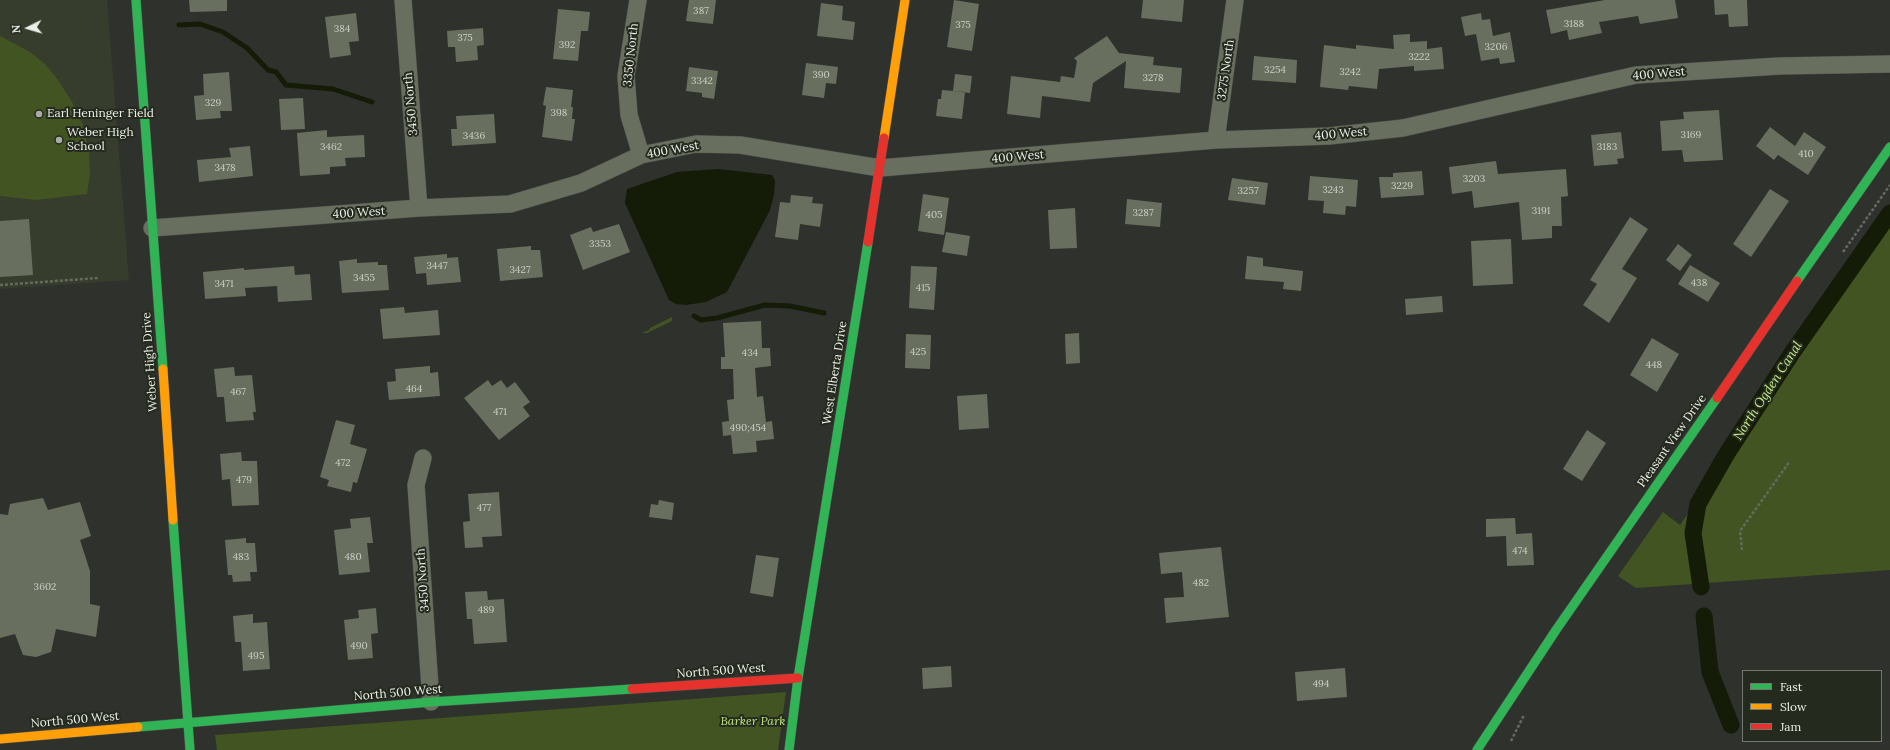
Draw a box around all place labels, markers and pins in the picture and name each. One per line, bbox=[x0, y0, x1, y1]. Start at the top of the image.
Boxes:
place label: Earl Heninger Field bbox=[47, 107, 154, 121]
marker: Earl Heninger Field bbox=[34, 109, 44, 119]
place label: Weber High School bbox=[67, 126, 134, 154]
marker: Weber High School bbox=[54, 135, 64, 145]

